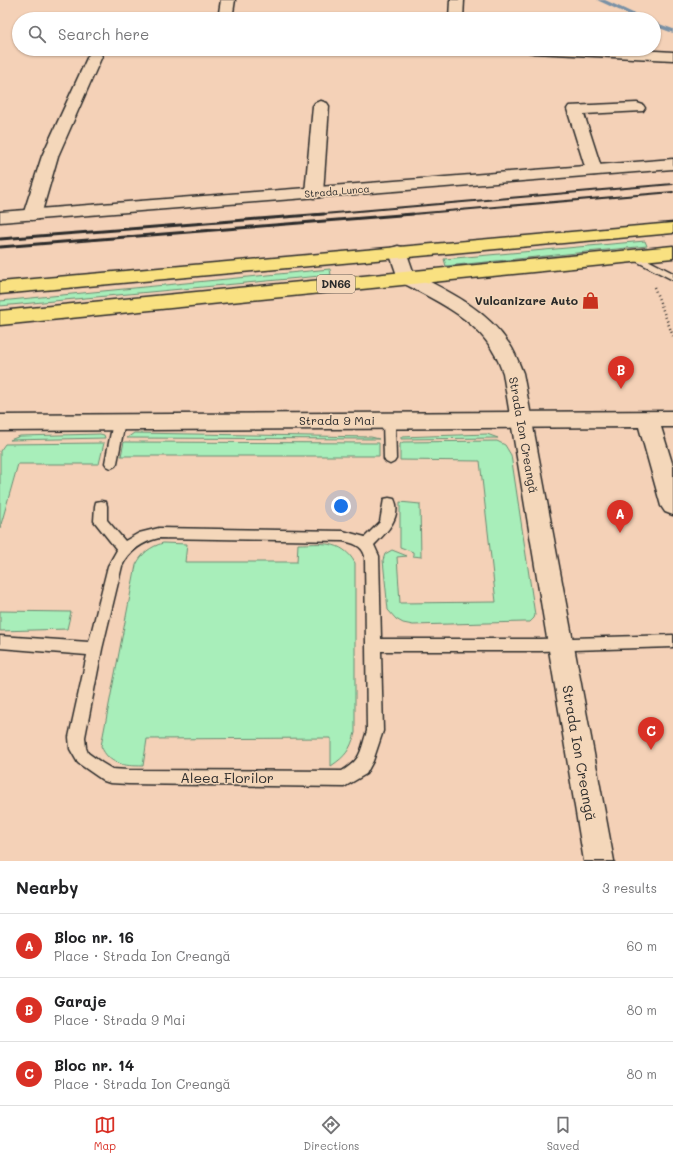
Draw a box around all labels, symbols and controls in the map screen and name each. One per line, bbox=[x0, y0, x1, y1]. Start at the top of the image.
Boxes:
search box bbox=[12, 12, 661, 56]
icon: search bbox=[26, 23, 48, 45]
text: Search here bbox=[58, 24, 149, 44]
street label: Strada Lunca bbox=[304, 181, 370, 201]
road number: DN66 bbox=[317, 275, 355, 293]
shop icon: Vulcanizare Auto bbox=[581, 291, 601, 311]
place label: Vulcanizare Auto bbox=[475, 292, 578, 308]
pin: B bbox=[608, 356, 634, 389]
street label: Strada Ion Creangă bbox=[506, 375, 542, 494]
street label: Strada 9 Mai bbox=[299, 412, 375, 428]
your location bbox=[331, 496, 351, 516]
pin: A bbox=[607, 500, 633, 533]
street label: Strada Ion Creangă bbox=[558, 684, 601, 822]
pin: C bbox=[638, 717, 664, 750]
street label: Aleea Florilor bbox=[180, 768, 274, 787]
text: Nearby bbox=[16, 876, 78, 898]
text: 3 results bbox=[602, 879, 657, 896]
text: Bloc nr. 16 bbox=[54, 927, 134, 947]
text: A bbox=[24, 937, 34, 954]
text: 60 m bbox=[627, 937, 657, 954]
text: Place · Strada Ion Creangă bbox=[54, 947, 231, 964]
text: Garaje bbox=[54, 991, 106, 1011]
text: B bbox=[25, 1001, 33, 1018]
text: 80 m bbox=[627, 1001, 657, 1018]
text: Place · Strada 9 Mai bbox=[54, 1011, 185, 1028]
text: Bloc nr. 14 bbox=[54, 1055, 134, 1075]
text: C bbox=[24, 1065, 34, 1082]
text: 80 m bbox=[627, 1065, 657, 1082]
text: Place · Strada Ion Creangă bbox=[54, 1075, 231, 1092]
tab: Map bbox=[94, 1114, 116, 1153]
tab: Directions bbox=[303, 1114, 359, 1153]
tab: Saved bbox=[547, 1114, 579, 1153]

